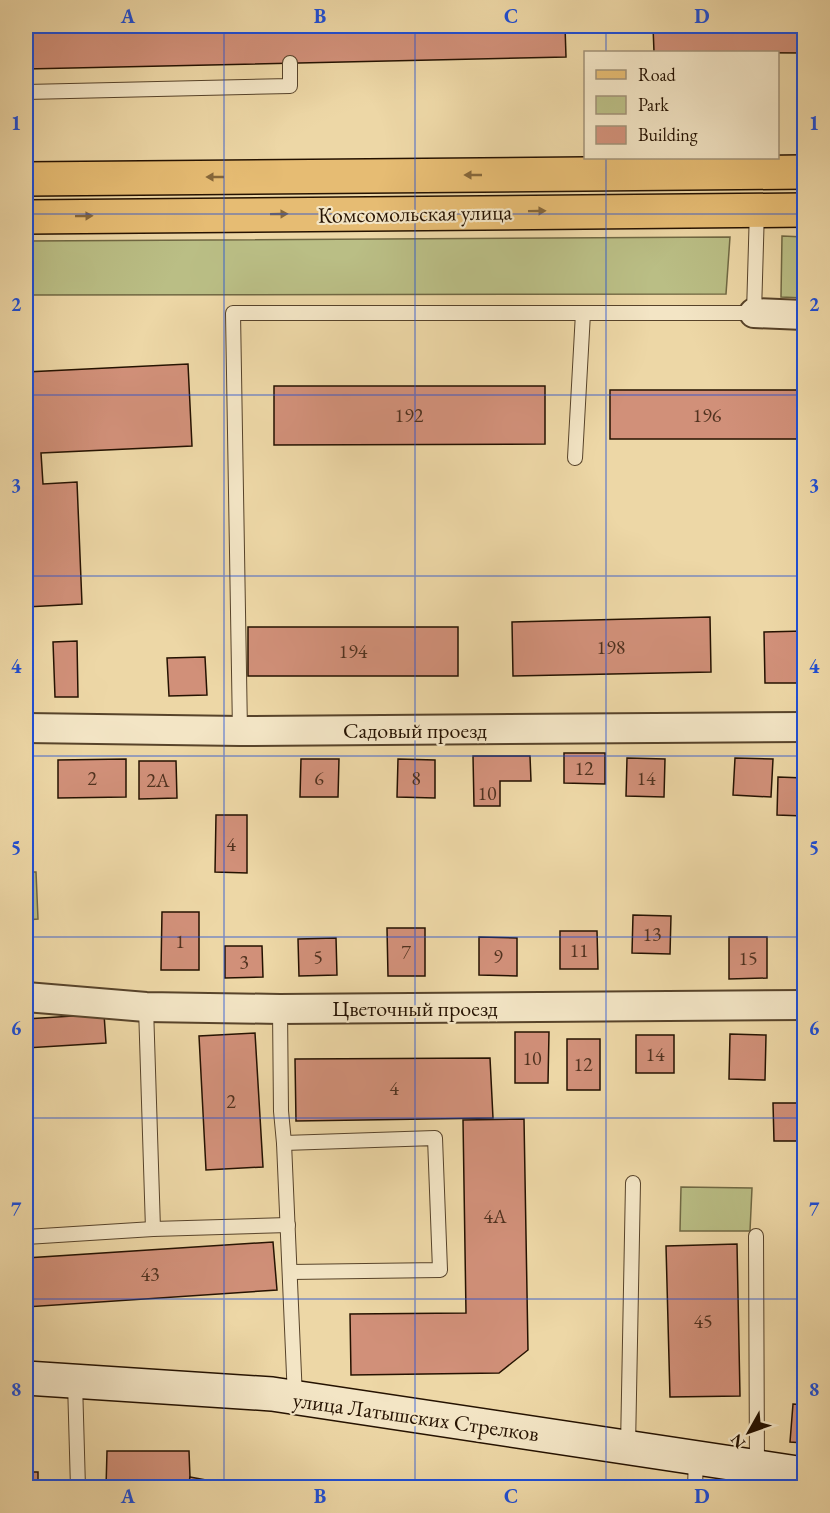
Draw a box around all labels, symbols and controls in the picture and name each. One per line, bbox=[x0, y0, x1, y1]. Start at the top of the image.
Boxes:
text: A bbox=[120, 3, 136, 29]
text: B bbox=[314, 3, 326, 29]
text: C bbox=[504, 3, 518, 29]
text: D bbox=[694, 3, 710, 29]
legend bbox=[584, 51, 779, 159]
text: Road bbox=[638, 63, 677, 86]
text: Park bbox=[638, 93, 669, 116]
text: 1 bbox=[11, 110, 21, 136]
text: 1 bbox=[809, 110, 819, 136]
text: Building bbox=[638, 123, 698, 146]
one-way arrow bbox=[464, 170, 483, 180]
one-way arrow bbox=[206, 172, 225, 182]
street label: Комсомольская улица bbox=[318, 197, 513, 230]
one-way arrow bbox=[527, 207, 546, 216]
one-way arrow bbox=[269, 209, 288, 219]
one-way arrow bbox=[74, 211, 93, 221]
text: 2 bbox=[11, 291, 22, 317]
text: 2 bbox=[809, 291, 820, 317]
house number: 192 bbox=[395, 402, 424, 428]
house number: 196 bbox=[693, 402, 722, 428]
text: 3 bbox=[11, 472, 21, 498]
text: 3 bbox=[809, 472, 819, 498]
house number: 198 bbox=[597, 634, 625, 660]
house number: 194 bbox=[339, 638, 368, 664]
text: 4 bbox=[11, 653, 22, 679]
text: 4 bbox=[809, 653, 820, 679]
street label: Садовый проезд bbox=[343, 716, 487, 745]
house number: 12 bbox=[574, 755, 594, 781]
house number: 2 bbox=[87, 765, 97, 791]
house number: 6 bbox=[314, 765, 324, 791]
house number: 8 bbox=[411, 765, 421, 791]
house number: 14 bbox=[636, 765, 656, 791]
house number: 2А bbox=[146, 767, 170, 793]
house number: 10 bbox=[477, 780, 497, 806]
house number: 4 bbox=[226, 831, 236, 857]
text: 5 bbox=[11, 834, 21, 860]
text: 5 bbox=[809, 834, 819, 860]
house number: 13 bbox=[642, 921, 662, 947]
house number: 1 bbox=[175, 928, 185, 954]
house number: 11 bbox=[569, 937, 589, 963]
house number: 7 bbox=[401, 939, 411, 965]
house number: 9 bbox=[493, 943, 503, 969]
house number: 5 bbox=[313, 944, 323, 970]
house number: 15 bbox=[738, 945, 758, 971]
house number: 3 bbox=[239, 949, 249, 975]
street label: Цветочный проезд bbox=[332, 994, 498, 1023]
text: 6 bbox=[11, 1015, 22, 1041]
text: 6 bbox=[809, 1015, 820, 1041]
house number: 14 bbox=[645, 1041, 665, 1067]
house number: 10 bbox=[522, 1045, 542, 1071]
house number: 12 bbox=[573, 1051, 593, 1077]
house number: 4 bbox=[389, 1075, 399, 1101]
house number: 2 bbox=[226, 1088, 236, 1114]
text: 7 bbox=[11, 1196, 22, 1222]
text: 7 bbox=[809, 1196, 820, 1222]
house number: 4А bbox=[483, 1203, 507, 1229]
house number: 43 bbox=[140, 1261, 160, 1287]
house number: 45 bbox=[693, 1308, 713, 1334]
text: 8 bbox=[11, 1376, 21, 1402]
text: 8 bbox=[809, 1376, 819, 1402]
street label: улица Латышских Стрелков bbox=[291, 1385, 541, 1448]
north arrow bbox=[719, 1402, 779, 1462]
text: N bbox=[726, 1430, 750, 1453]
text: A bbox=[120, 1483, 136, 1509]
text: B bbox=[314, 1483, 326, 1509]
text: C bbox=[504, 1483, 518, 1509]
text: D bbox=[694, 1483, 710, 1509]

